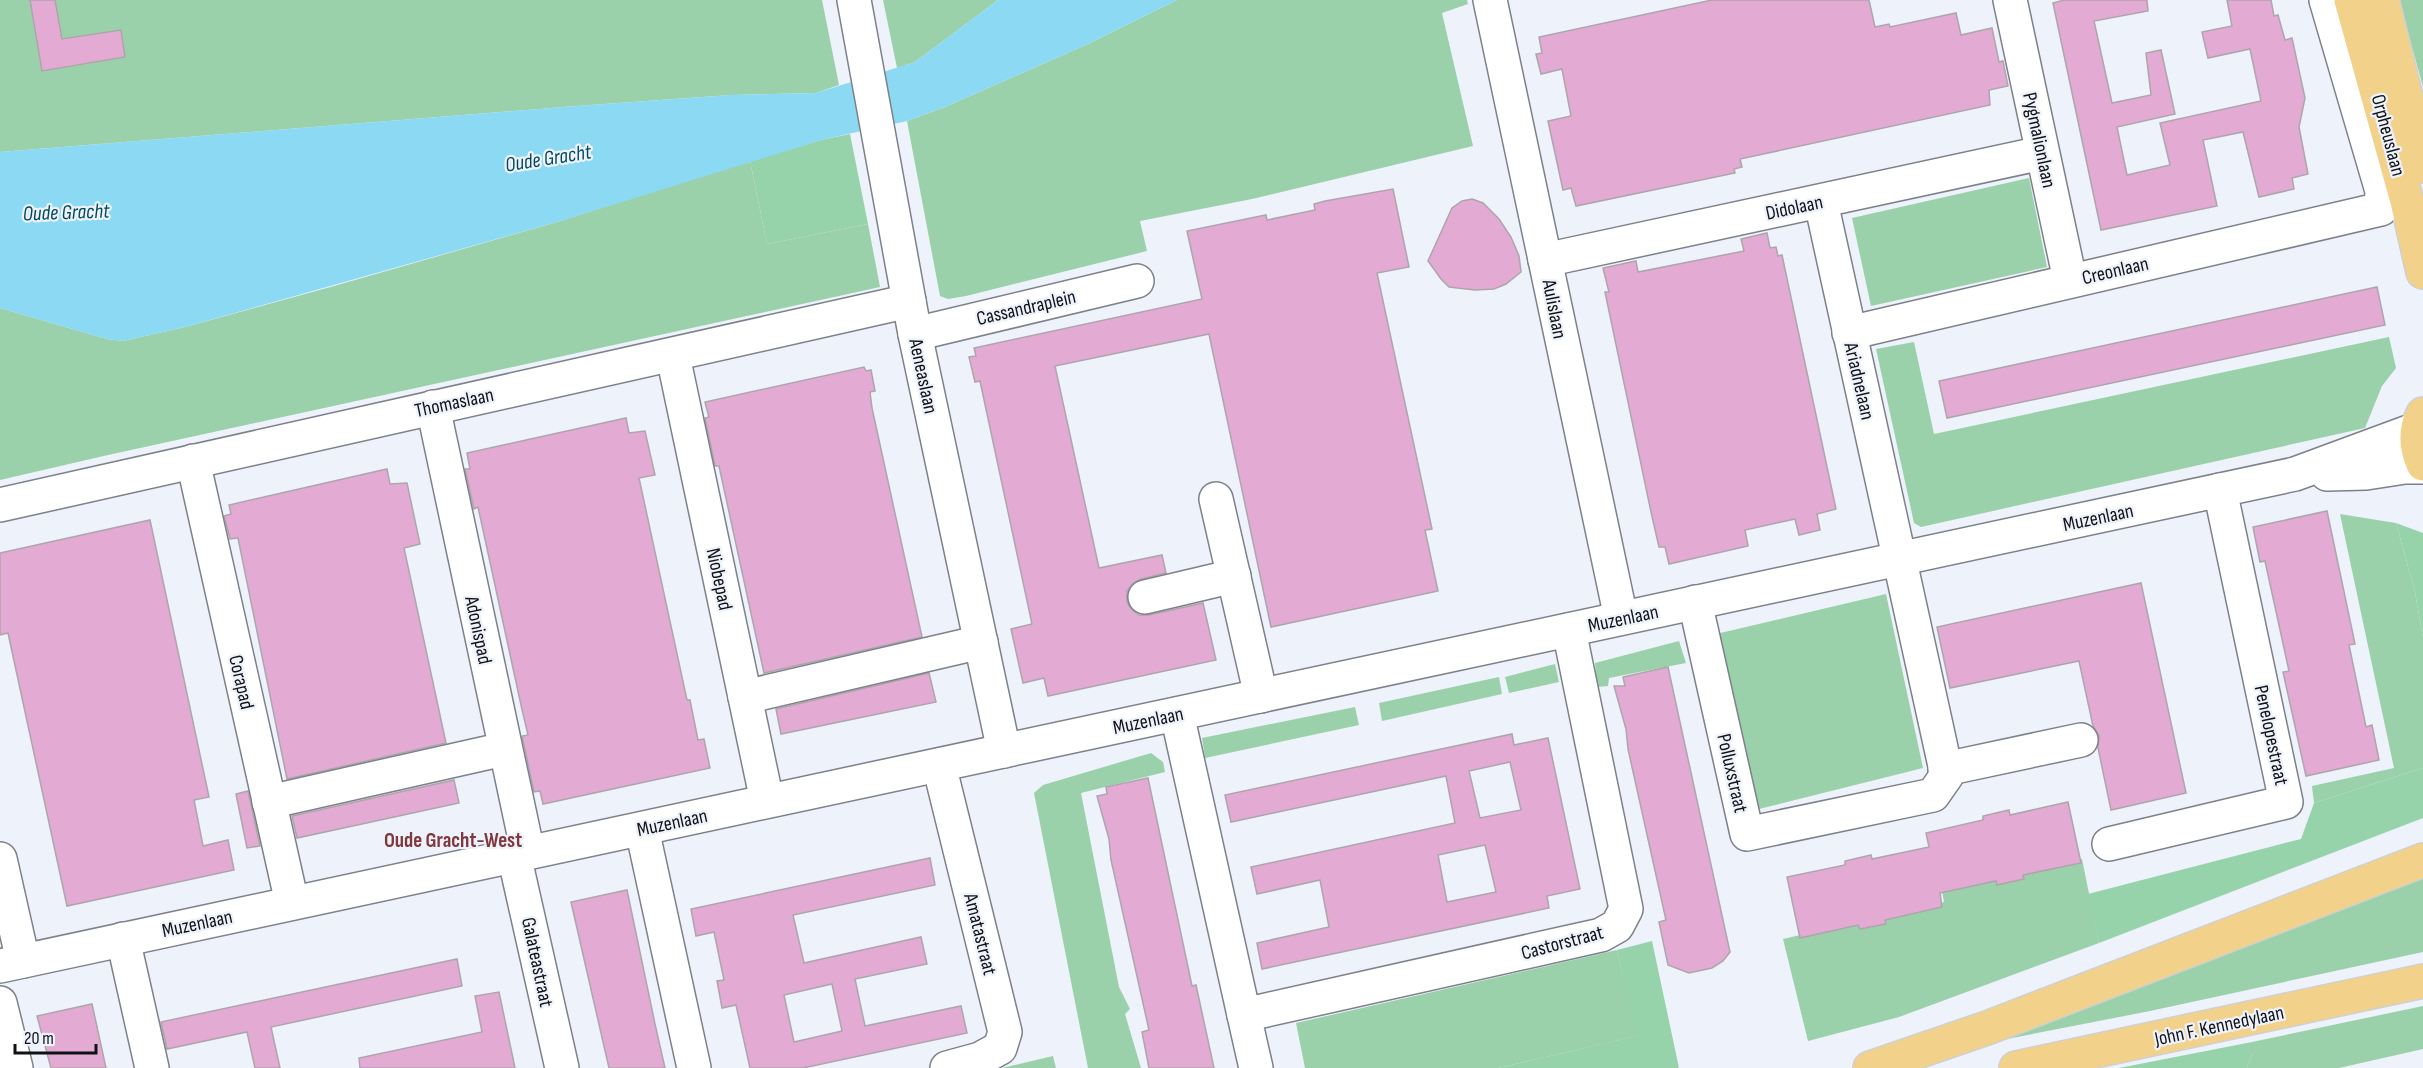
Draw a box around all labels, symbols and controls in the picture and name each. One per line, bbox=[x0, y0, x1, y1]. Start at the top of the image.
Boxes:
street label: Pygmalionlaan bbox=[2017, 90, 2061, 190]
street label: Orpheuslaan bbox=[2366, 92, 2410, 179]
water label: Oude Gracht bbox=[503, 139, 594, 178]
street label: Didolaan bbox=[1763, 190, 1825, 226]
water label: Oude Gracht bbox=[22, 198, 110, 227]
street label: Creonlaan bbox=[2080, 252, 2151, 290]
street label: Aulislaan bbox=[1536, 277, 1571, 341]
street label: Cassandraplein bbox=[974, 285, 1078, 331]
street label: Aeneaslaan bbox=[903, 336, 943, 416]
street label: Ariadnelaan bbox=[1838, 339, 1880, 422]
street label: Thomaslaan bbox=[412, 383, 496, 423]
street label: Muzenlaan bbox=[2061, 499, 2136, 537]
street label: Niobepad bbox=[701, 546, 737, 612]
street label: Adonispad bbox=[459, 593, 497, 666]
street label: Muzenlaan bbox=[1586, 600, 1661, 638]
street label: Corapad bbox=[223, 653, 259, 712]
street label: Penelopestraat bbox=[2249, 683, 2293, 787]
street label: Muzenlaan bbox=[1111, 702, 1186, 740]
street label: Polluxstraat bbox=[1711, 731, 1753, 815]
street label: Muzenlaan bbox=[635, 804, 710, 842]
district label: Oude Gracht-West bbox=[384, 828, 522, 853]
street label: Amatastraat bbox=[958, 890, 1002, 978]
street label: Muzenlaan bbox=[160, 905, 235, 943]
street label: Galateastraat bbox=[516, 915, 558, 1009]
street label: Castorstraat bbox=[1519, 920, 1606, 965]
street label: John F. Kennedylaan bbox=[2151, 1001, 2286, 1052]
scale bar bbox=[15, 1017, 96, 1055]
text: 20 m bbox=[24, 1028, 54, 1049]

